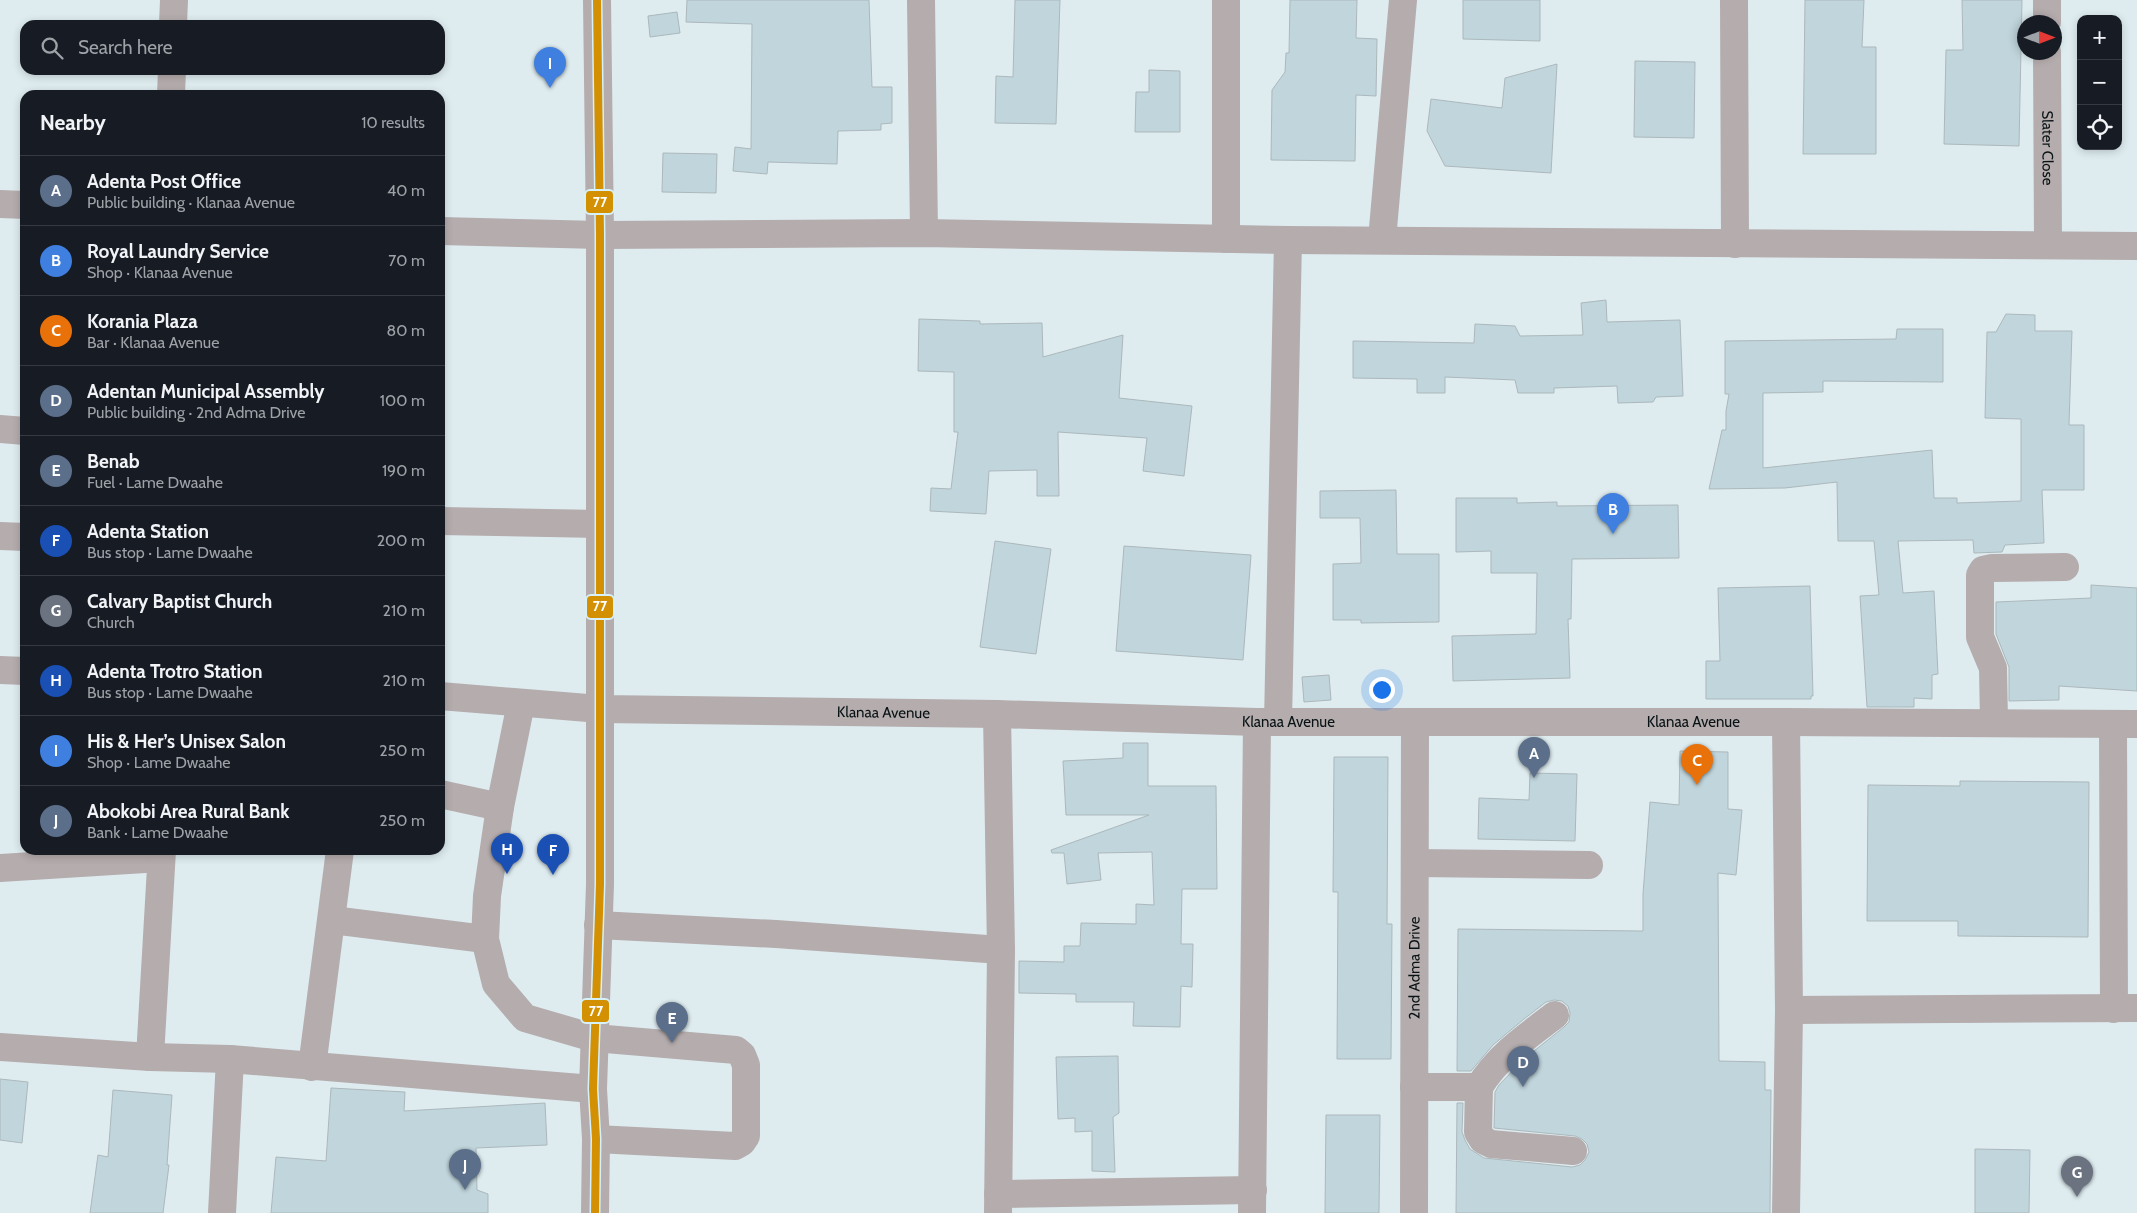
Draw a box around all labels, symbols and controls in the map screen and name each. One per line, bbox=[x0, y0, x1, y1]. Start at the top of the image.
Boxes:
north arrow bbox=[2017, 15, 2062, 60]
map controls bbox=[2077, 15, 2122, 150]
button: + bbox=[2077, 15, 2122, 60]
search box bbox=[20, 20, 445, 75]
icon: search bbox=[38, 34, 66, 62]
text: Search here bbox=[78, 36, 172, 59]
pin: I bbox=[534, 47, 566, 88]
button: − bbox=[2077, 60, 2122, 105]
button: locate bbox=[2077, 105, 2122, 150]
text: Nearby bbox=[40, 110, 106, 135]
street label: Slater Close bbox=[2038, 110, 2057, 186]
text: 10 results bbox=[361, 113, 425, 132]
text: Adenta Post Office bbox=[87, 170, 241, 193]
text: A bbox=[51, 181, 61, 200]
text: 40 m bbox=[387, 181, 425, 200]
line badge: 77 bbox=[585, 190, 614, 214]
text: Public building · Klanaa Avenue bbox=[87, 193, 295, 212]
text: 77 bbox=[593, 193, 608, 211]
text: Royal Laundry Service bbox=[87, 240, 269, 263]
text: B bbox=[51, 251, 61, 270]
text: 70 m bbox=[388, 251, 425, 270]
text: Shop · Klanaa Avenue bbox=[87, 263, 233, 282]
text: Korania Plaza bbox=[87, 310, 198, 333]
text: C bbox=[51, 321, 61, 340]
text: 80 m bbox=[387, 321, 425, 340]
text: Bar · Klanaa Avenue bbox=[87, 333, 219, 352]
text: Adentan Municipal Assembly bbox=[87, 380, 325, 403]
text: D bbox=[50, 391, 62, 410]
text: 100 m bbox=[380, 391, 425, 410]
text: Public building · 2nd Adma Drive bbox=[87, 403, 305, 422]
text: Benab bbox=[87, 450, 139, 473]
text: E bbox=[51, 461, 61, 480]
text: 190 m bbox=[382, 461, 425, 480]
text: Fuel · Lame Dwaahe bbox=[87, 473, 223, 492]
pin: B bbox=[1597, 493, 1629, 534]
text: Adenta Station bbox=[87, 520, 209, 543]
text: F bbox=[52, 531, 60, 550]
text: 200 m bbox=[377, 531, 425, 550]
text: Bus stop · Lame Dwaahe bbox=[87, 543, 253, 562]
text: Calvary Baptist Church bbox=[87, 590, 272, 613]
line badge: 77 bbox=[586, 595, 614, 619]
text: 77 bbox=[593, 597, 608, 615]
text: G bbox=[51, 601, 61, 620]
text: 210 m bbox=[383, 601, 425, 620]
text: Church bbox=[87, 613, 135, 632]
text: Adenta Trotro Station bbox=[87, 660, 263, 683]
text: H bbox=[50, 671, 62, 690]
text: 210 m bbox=[383, 671, 425, 690]
your location bbox=[1369, 677, 1395, 703]
text: Bus stop · Lame Dwaahe bbox=[87, 683, 253, 702]
street label: Klanaa Avenue bbox=[837, 703, 930, 722]
street label: Klanaa Avenue bbox=[1242, 713, 1335, 731]
street label: Klanaa Avenue bbox=[1647, 713, 1740, 731]
text: His & Her’s Unisex Salon bbox=[87, 730, 286, 753]
pin: A bbox=[1518, 737, 1550, 778]
text: I bbox=[54, 741, 58, 760]
text: 250 m bbox=[379, 741, 425, 760]
pin: C bbox=[1681, 744, 1713, 785]
text: Shop · Lame Dwaahe bbox=[87, 753, 231, 772]
text: Abokobi Area Rural Bank bbox=[87, 800, 289, 823]
text: J bbox=[54, 811, 58, 830]
text: 250 m bbox=[379, 811, 425, 830]
text: Bank · Lame Dwaahe bbox=[87, 823, 228, 842]
pin: H bbox=[491, 833, 523, 874]
pin: F bbox=[537, 834, 569, 875]
street label: 2nd Adma Drive bbox=[1405, 916, 1424, 1019]
line badge: 77 bbox=[581, 999, 610, 1023]
text: 77 bbox=[589, 1002, 604, 1020]
pin: E bbox=[656, 1002, 688, 1043]
pin: D bbox=[1507, 1046, 1539, 1087]
pin: J bbox=[449, 1149, 481, 1190]
pin: G bbox=[2061, 1156, 2093, 1197]

